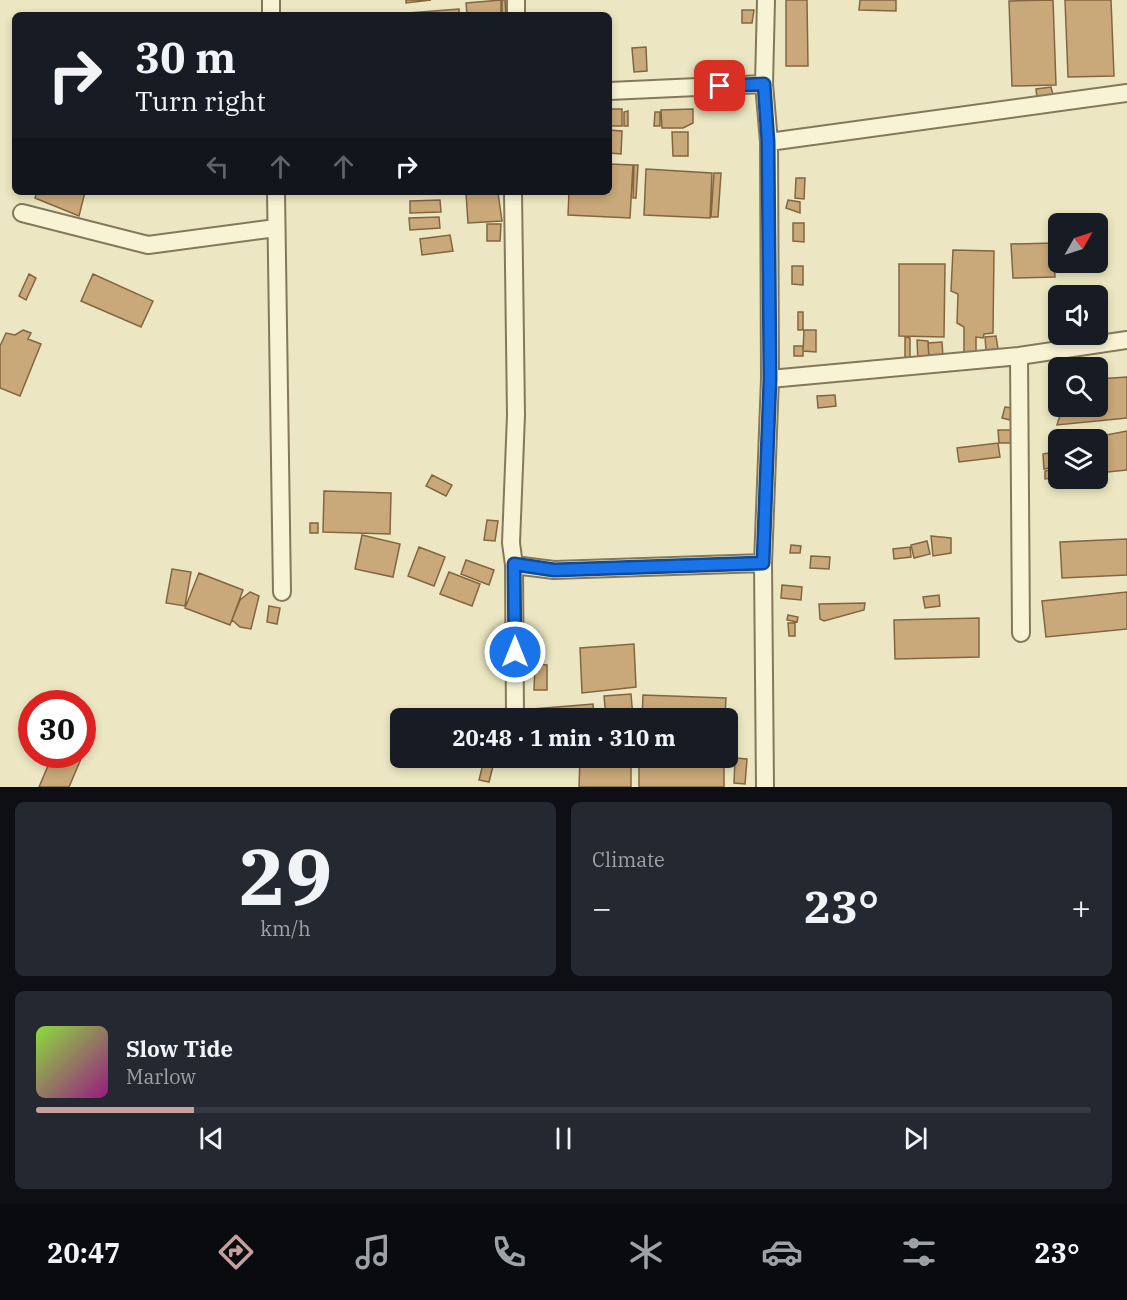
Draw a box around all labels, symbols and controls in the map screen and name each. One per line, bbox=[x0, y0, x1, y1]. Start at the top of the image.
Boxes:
text: 30 m bbox=[135, 30, 236, 85]
icon: right bbox=[36, 36, 114, 114]
pin bbox=[694, 60, 745, 111]
icon: arrive bbox=[703, 69, 736, 102]
text: Turn right bbox=[135, 83, 266, 118]
icon: left bbox=[201, 150, 234, 183]
icon: ahead bbox=[264, 150, 297, 183]
icon: ahead bbox=[327, 150, 360, 183]
icon: right bbox=[390, 150, 423, 183]
north arrow bbox=[1048, 213, 1108, 273]
map controls bbox=[1048, 213, 1108, 489]
button: sound bbox=[1048, 285, 1108, 345]
button: search bbox=[1048, 357, 1108, 417]
button: layers bbox=[1048, 429, 1108, 489]
position arrow bbox=[483, 620, 547, 684]
speed limit sign: 30 bbox=[18, 690, 96, 768]
text: 20:48 · 1 min · 310 m bbox=[452, 723, 676, 752]
text: 29 bbox=[239, 825, 332, 926]
text: Climate bbox=[592, 846, 665, 873]
text: 23° bbox=[804, 877, 879, 935]
text: − bbox=[592, 886, 612, 929]
text: + bbox=[1071, 886, 1091, 929]
text: km/h bbox=[260, 915, 311, 942]
text: Slow Tide bbox=[126, 1034, 233, 1063]
text: Marlow bbox=[126, 1063, 196, 1090]
icon: previous bbox=[195, 1122, 228, 1155]
icon: pause bbox=[547, 1122, 580, 1155]
icon: next bbox=[899, 1122, 932, 1155]
icon: directions bbox=[215, 1231, 257, 1273]
icon: music bbox=[352, 1231, 394, 1273]
icon: phone bbox=[488, 1231, 530, 1273]
icon: climate bbox=[625, 1231, 667, 1273]
icon: car bbox=[761, 1231, 803, 1273]
icon: filters bbox=[898, 1231, 940, 1273]
text: 20:47 bbox=[47, 1235, 120, 1270]
text: 23° bbox=[1035, 1235, 1080, 1270]

